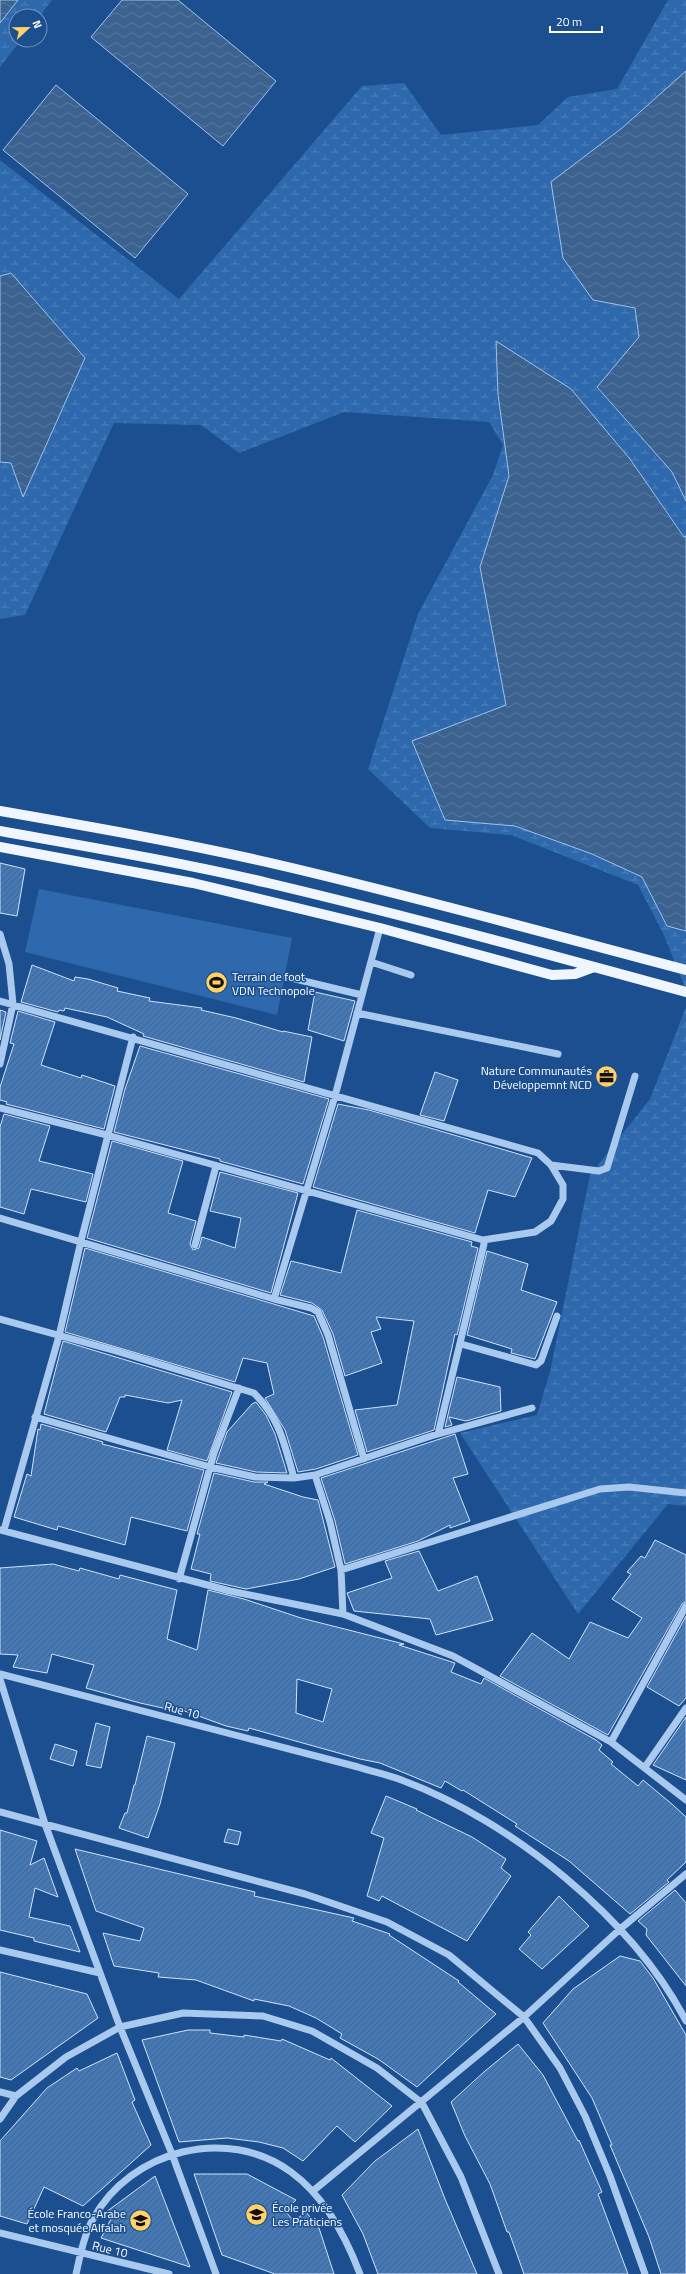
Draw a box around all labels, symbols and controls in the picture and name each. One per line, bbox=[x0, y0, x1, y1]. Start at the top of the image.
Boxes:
north arrow bbox=[8, 8, 48, 48]
scale bar bbox=[550, 8, 602, 34]
text: 20 m bbox=[556, 12, 582, 31]
text: N bbox=[28, 18, 46, 31]
place label: Terrain de foot VDN Technopole bbox=[232, 967, 315, 1000]
sports icon: Terrain de foot VDN Technopole bbox=[204, 970, 230, 996]
place label: Nature Communautés Développemnt NCD bbox=[481, 1061, 592, 1094]
office icon: Nature Communautés Développemnt NCD bbox=[594, 1064, 620, 1090]
street label: Rue 10 bbox=[162, 1696, 202, 1724]
place label: École privée Les Praticiens bbox=[272, 2198, 342, 2231]
school or university icon: École privée Les Praticiens bbox=[244, 2201, 270, 2227]
place label: École Franco-Arabe et mosquée Alfalah bbox=[28, 2204, 126, 2237]
school or university icon: École Franco-Arabe et mosquée Alfalah bbox=[128, 2207, 154, 2233]
street label: Rue 10 bbox=[90, 2236, 130, 2262]

